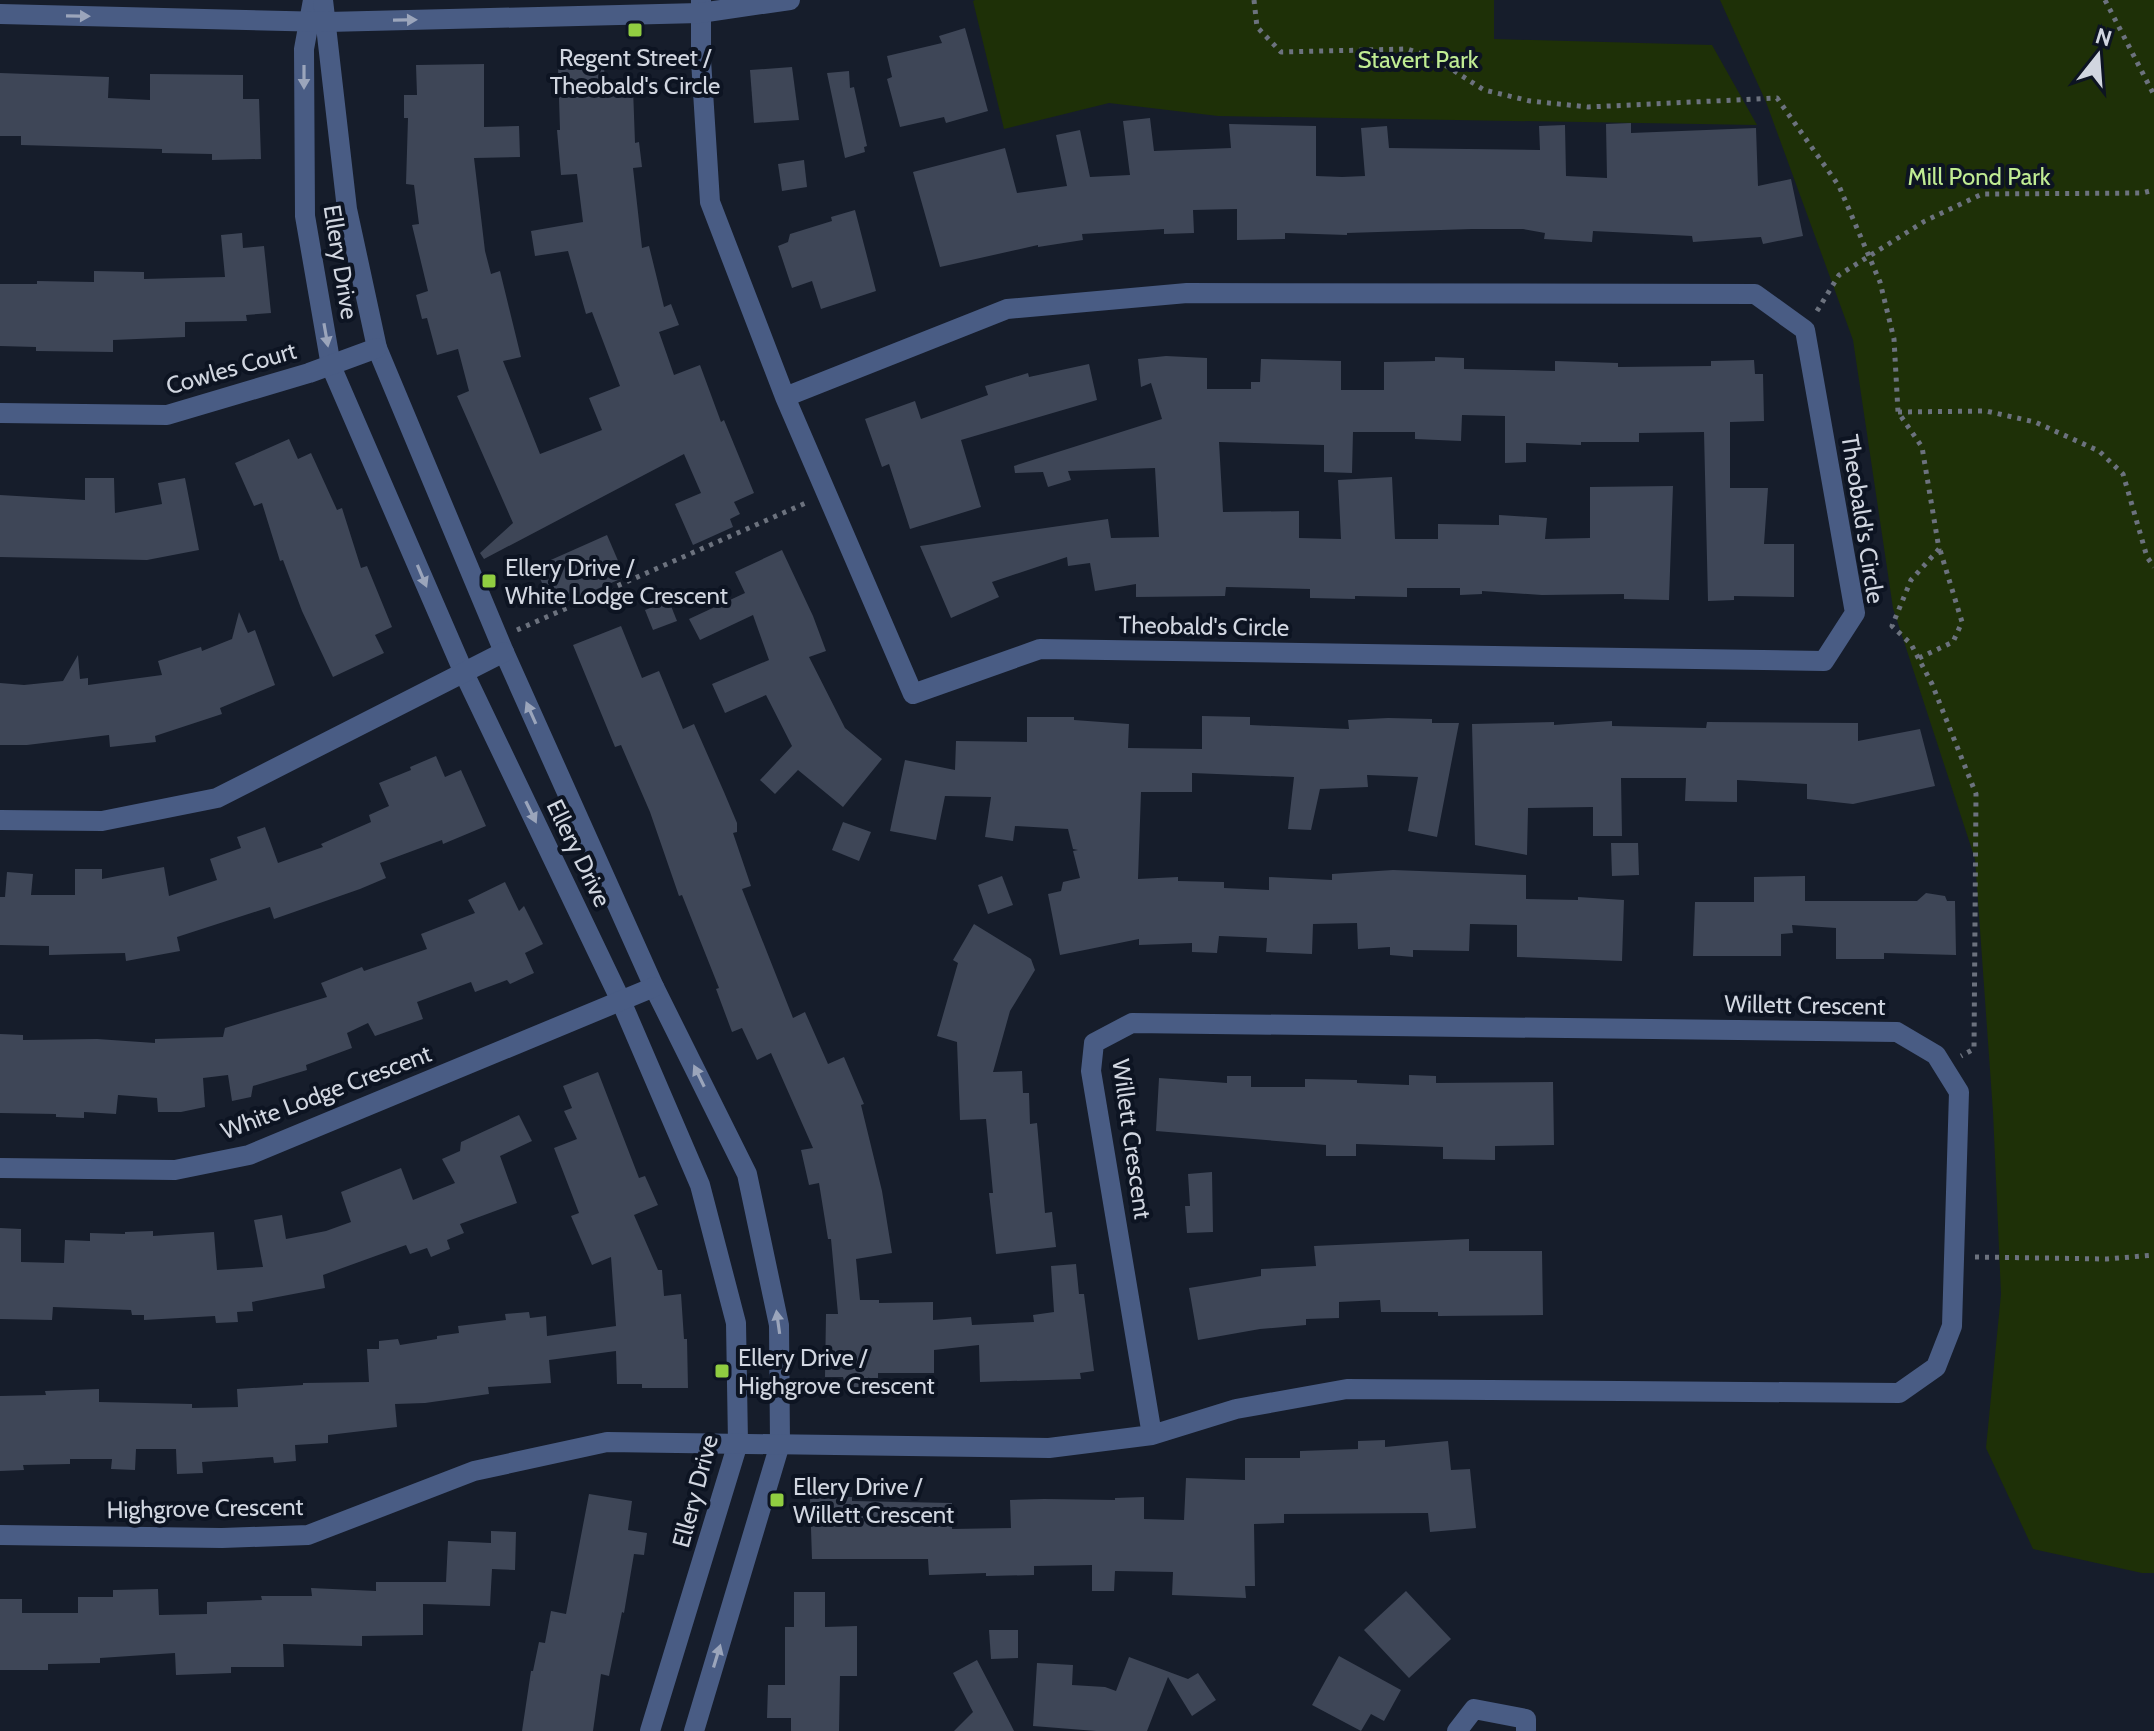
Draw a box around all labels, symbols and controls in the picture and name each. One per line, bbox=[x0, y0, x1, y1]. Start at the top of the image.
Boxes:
one-way arrow bbox=[66, 10, 91, 23]
one-way arrow bbox=[393, 14, 418, 27]
north arrow bbox=[2058, 16, 2138, 96]
marker: Regent Street / Theobald's Circle bbox=[626, 21, 644, 39]
text: N bbox=[2092, 22, 2115, 53]
place label: Regent Street / Theobald's Circle bbox=[550, 43, 720, 100]
park label: Stavert Park bbox=[1357, 45, 1479, 74]
one-way arrow bbox=[297, 65, 310, 90]
park label: Mill Pond Park bbox=[1907, 162, 2051, 191]
street label: Ellery Drive bbox=[318, 203, 364, 321]
one-way arrow bbox=[320, 323, 332, 348]
street label: Cowles Court bbox=[163, 336, 299, 400]
street label: Theobald's Circle bbox=[1835, 432, 1891, 606]
place label: Ellery Drive / White Lodge Crescent bbox=[505, 553, 728, 610]
one-way arrow bbox=[416, 564, 429, 588]
marker: Ellery Drive / White Lodge Crescent bbox=[480, 572, 498, 590]
street label: Theobald's Circle bbox=[1118, 610, 1290, 642]
one-way arrow bbox=[525, 701, 538, 725]
street label: Ellery Drive bbox=[541, 795, 617, 911]
one-way arrow bbox=[524, 801, 538, 824]
street label: Willett Crescent bbox=[1724, 989, 1886, 1021]
street label: White Lodge Crescent bbox=[217, 1039, 435, 1145]
street label: Willett Crescent bbox=[1106, 1057, 1158, 1221]
one-way arrow bbox=[692, 1065, 705, 1088]
one-way arrow bbox=[771, 1309, 784, 1334]
place label: Ellery Drive / Highgrove Crescent bbox=[738, 1343, 935, 1400]
marker: Ellery Drive / Highgrove Crescent bbox=[713, 1362, 731, 1380]
street label: Ellery Drive bbox=[666, 1431, 724, 1551]
place label: Ellery Drive / Willett Crescent bbox=[793, 1472, 954, 1529]
marker: Ellery Drive / Willett Crescent bbox=[768, 1491, 786, 1509]
street label: Highgrove Crescent bbox=[106, 1492, 304, 1524]
one-way arrow bbox=[711, 1644, 724, 1668]

